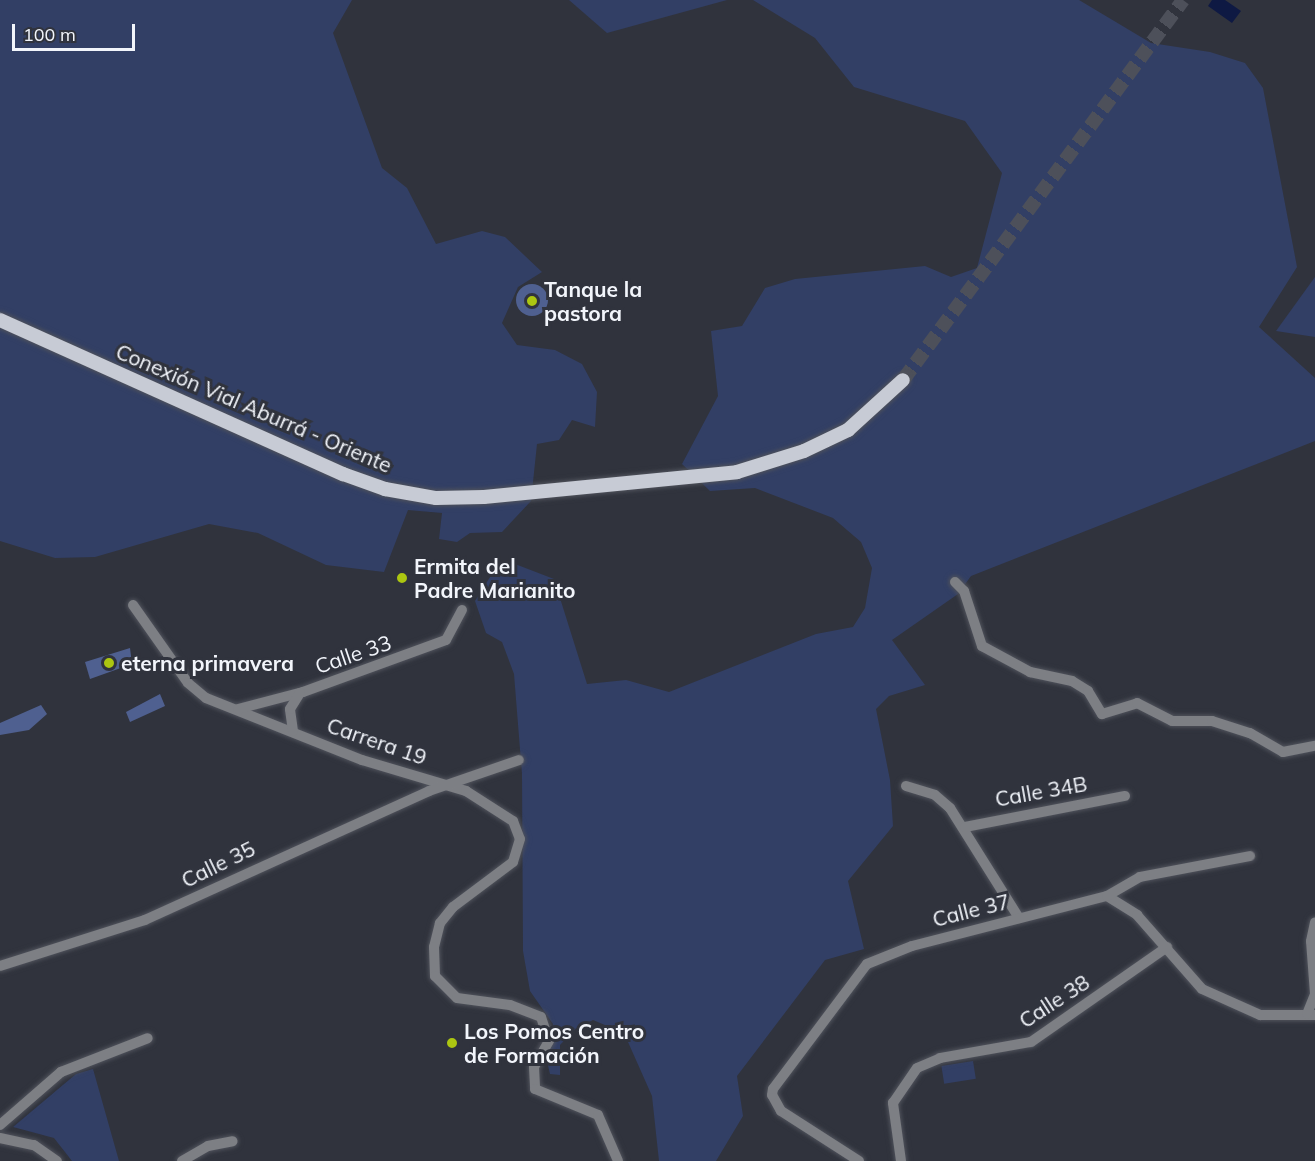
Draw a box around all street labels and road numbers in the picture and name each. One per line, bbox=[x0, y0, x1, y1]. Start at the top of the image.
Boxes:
street label: Conexión Vial Aburrá - Oriente bbox=[112, 338, 396, 478]
street label: Calle 33 bbox=[312, 629, 394, 679]
street label: Carrera 19 bbox=[324, 712, 430, 770]
street label: Calle 34B bbox=[993, 771, 1089, 811]
street label: Calle 35 bbox=[177, 835, 259, 893]
street label: Calle 37 bbox=[930, 888, 1012, 932]
street label: Calle 38 bbox=[1014, 969, 1094, 1033]

